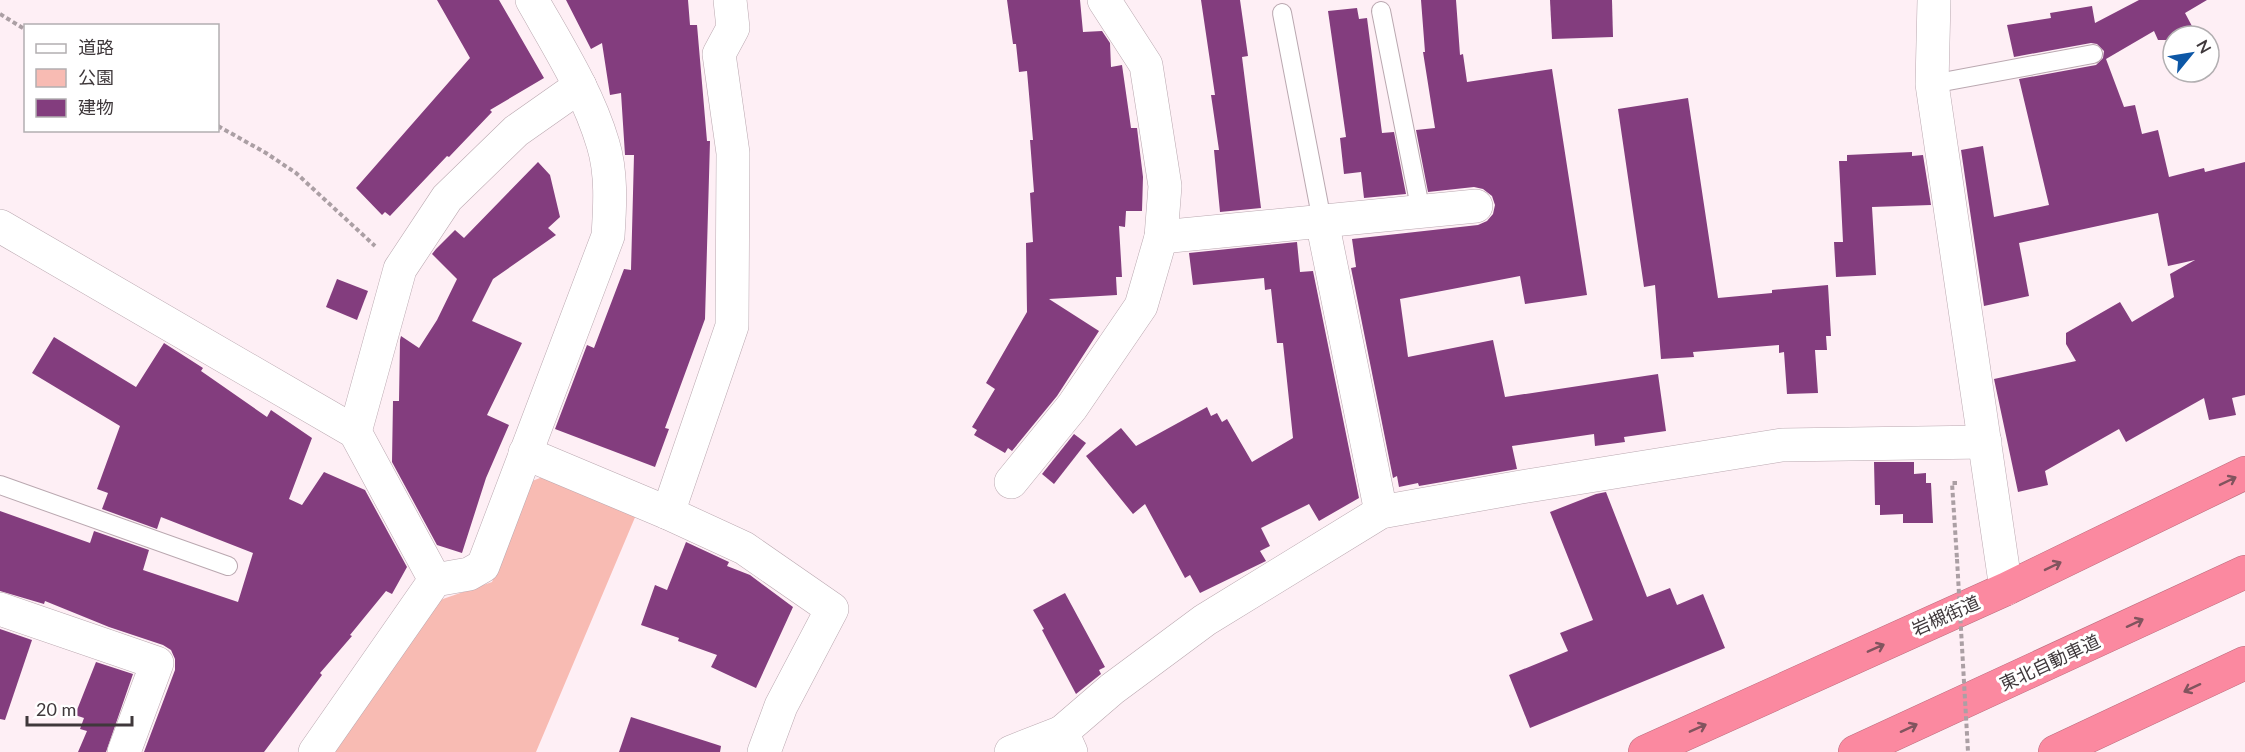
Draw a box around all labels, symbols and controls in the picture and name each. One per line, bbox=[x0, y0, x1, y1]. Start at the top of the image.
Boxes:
legend bbox=[24, 24, 219, 132]
north arrow bbox=[2161, 24, 2221, 84]
text: 道路 bbox=[78, 36, 114, 58]
text: N bbox=[2193, 36, 2216, 56]
text: 公園 bbox=[78, 66, 114, 88]
text: 建物 bbox=[78, 96, 114, 118]
one-way arrow bbox=[2219, 474, 2237, 486]
one-way arrow bbox=[2044, 560, 2061, 572]
street label: 岩槻街道 bbox=[1908, 590, 1983, 640]
one-way arrow bbox=[2126, 617, 2144, 629]
street label: 東北自動車道 bbox=[1996, 629, 2103, 695]
one-way arrow bbox=[1866, 641, 1884, 653]
one-way arrow bbox=[2183, 683, 2201, 695]
scale bar bbox=[27, 689, 132, 727]
text: 20 m bbox=[36, 698, 76, 720]
one-way arrow bbox=[1899, 721, 1917, 733]
one-way arrow bbox=[1689, 722, 1707, 733]

